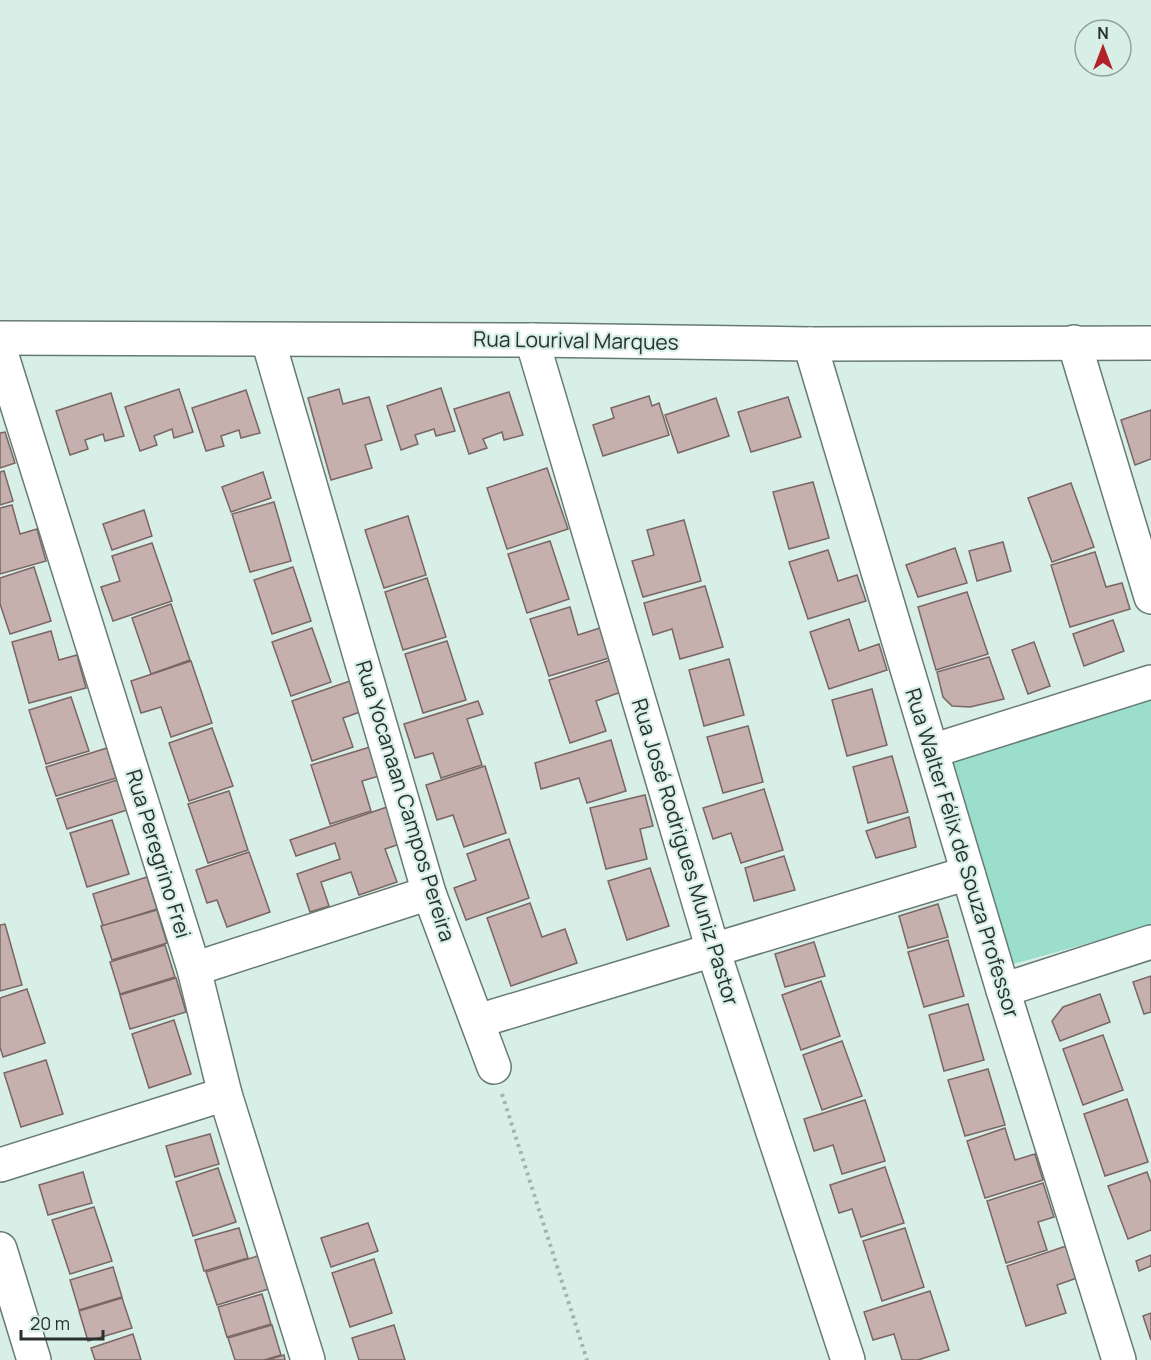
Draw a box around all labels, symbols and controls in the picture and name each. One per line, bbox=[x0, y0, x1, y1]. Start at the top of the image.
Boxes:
north arrow bbox=[1073, 18, 1133, 78]
text: N bbox=[1097, 22, 1109, 44]
street label: Rua Lourival Marques bbox=[473, 324, 679, 356]
street label: Rua Yocanaan Campos Pereira bbox=[350, 657, 462, 945]
street label: Rua Walter Félix de Souza Professor bbox=[899, 684, 1027, 1021]
street label: Rua José Rodrigues Muniz Pastor bbox=[626, 695, 746, 1009]
street label: Rua Peregrino Frei bbox=[120, 766, 198, 942]
scale bar bbox=[21, 1303, 104, 1341]
text: 20 m bbox=[30, 1311, 70, 1335]

